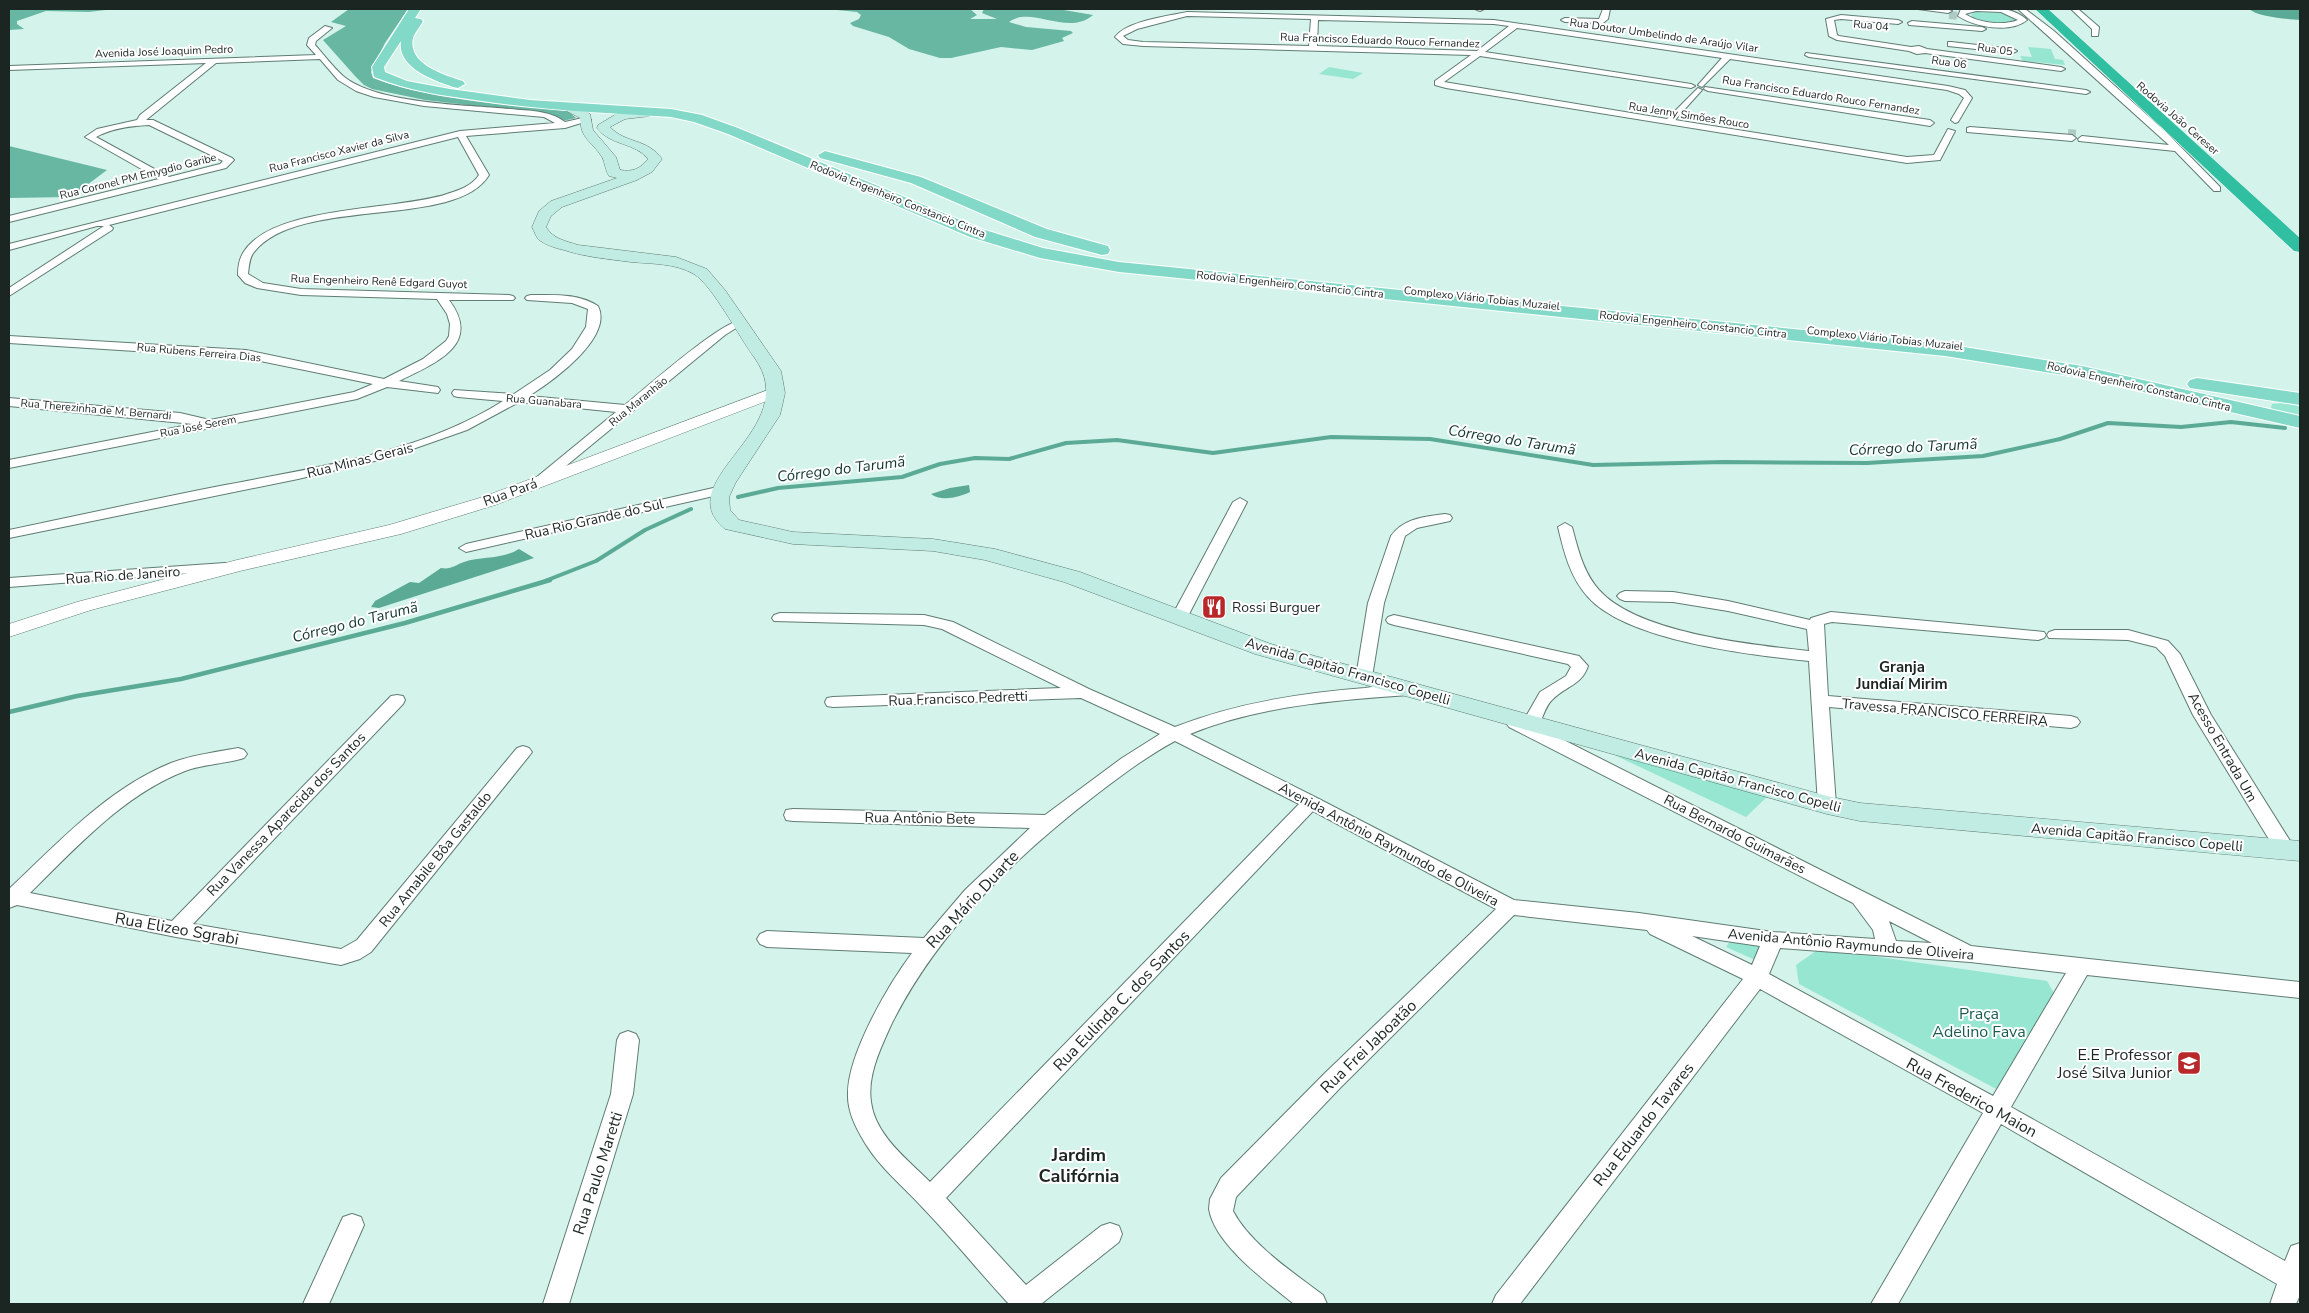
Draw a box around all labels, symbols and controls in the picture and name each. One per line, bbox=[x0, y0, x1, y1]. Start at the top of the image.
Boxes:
street label: Rua Doutor Umbelindo de Araújo Vilar bbox=[1569, 15, 1759, 56]
street label: Rua 04 bbox=[1853, 16, 1890, 35]
street label: Rua Francisco Eduardo Rouco Fernandez bbox=[1280, 30, 1480, 51]
street label: Rua 05 bbox=[1976, 40, 2014, 59]
street label: Avenida José Joaquim Pedro bbox=[95, 42, 234, 61]
street label: Rua 06 bbox=[1930, 53, 1968, 72]
street label: Rua Francisco Eduardo Rouco Fernandez bbox=[1721, 72, 1921, 119]
street label: Rodovia João Cereser bbox=[2133, 78, 2222, 158]
street label: Rua Jenny Simões Rouco bbox=[1628, 99, 1750, 132]
street label: Rua Francisco Xavier da Silva bbox=[268, 127, 411, 176]
street label: Rua Coronel PM Emygdio Garibe bbox=[58, 150, 218, 203]
street label: Rodovia Engenheiro Constancio Cintra bbox=[808, 157, 988, 242]
street label: Rodovia Engenheiro Constancio Cintra bbox=[1196, 267, 1385, 302]
street label: Rua Engenheiro Renê Edgard Guyot bbox=[290, 271, 468, 292]
street label: Complexo Viário Tobias Muzaiel bbox=[1403, 283, 1561, 314]
street label: Rodovia Engenheiro Constancio Cintra bbox=[1599, 307, 1788, 342]
street label: Complexo Viário Tobias Muzaiel bbox=[1806, 323, 1964, 354]
street label: Rua Rubens Ferreira Dias bbox=[136, 340, 262, 365]
street label: Rodovia Engenheiro Constancio Cintra bbox=[2045, 358, 2232, 415]
street label: Rua Maranhão bbox=[606, 373, 671, 430]
street label: Rua Guanabara bbox=[505, 391, 583, 412]
street label: Rua Therezinha de M. Bernardi bbox=[20, 395, 172, 424]
street label: Rua José Serem bbox=[159, 412, 238, 441]
water label: Córrego do Tarumã bbox=[1447, 420, 1577, 460]
water label: Córrego do Tarumã bbox=[1848, 434, 1978, 460]
street label: Rua Minas Gerais bbox=[305, 438, 416, 483]
water label: Córrego do Tarumã bbox=[776, 451, 906, 487]
street label: Rua Pará bbox=[480, 474, 540, 511]
street label: Rua Rio Grande do Sul bbox=[523, 494, 666, 545]
street label: Rua Rio de Janeiro bbox=[65, 562, 181, 589]
restaurant icon: Rossi Burguer bbox=[1201, 594, 1227, 620]
water label: Córrego do Tarumã bbox=[290, 597, 420, 647]
place label: Rossi Burguer bbox=[1232, 598, 1320, 617]
street label: Avenida Capitão Francisco Copelli bbox=[1243, 633, 1453, 710]
district label: Granja Jundiaí Mirim bbox=[1855, 657, 1948, 694]
street label: Rua Francisco Pedretti bbox=[888, 687, 1028, 710]
street label: Acesso Entrada Um bbox=[2183, 689, 2262, 805]
street label: Travessa FRANCISCO FERREIRA bbox=[1841, 694, 2049, 731]
street label: Rua Vanessa Aparecida dos Santos bbox=[203, 728, 370, 900]
street label: Avenida Capitão Francisco Copelli bbox=[1633, 744, 1843, 817]
street label: Avenida Antônio Raymundo de Oliveira bbox=[1275, 778, 1502, 911]
street label: Rua Amabile Bôa Gastaldo bbox=[375, 787, 496, 931]
street label: Rua Bernardo Guimarães bbox=[1660, 790, 1809, 879]
street label: Rua Antônio Bete bbox=[864, 808, 976, 829]
street label: Avenida Capitão Francisco Copelli bbox=[2030, 819, 2244, 856]
street label: Rua Mário Duarte bbox=[922, 846, 1024, 953]
street label: Rua Elizeo Sgrabi bbox=[113, 907, 240, 951]
street label: Avenida Antônio Raymundo de Oliveira bbox=[1727, 924, 1975, 965]
street label: Rua Eulinda C. dos Santos bbox=[1048, 925, 1195, 1076]
street label: Rua Frei Jaboatão bbox=[1316, 995, 1422, 1098]
park label: Praça Adelino Fava bbox=[1932, 1003, 2026, 1043]
place label: E.E Professor José Silva Junior bbox=[2056, 1044, 2172, 1084]
school or university icon: E.E Professor José Silva Junior bbox=[2176, 1050, 2202, 1076]
street label: Rua Frederico Maion bbox=[1902, 1053, 2041, 1143]
street label: Rua Eduardo Tavares bbox=[1588, 1058, 1699, 1191]
street label: Rua Paulo Maretti bbox=[568, 1109, 628, 1238]
district label: Jardim Califórnia bbox=[1039, 1143, 1119, 1188]

